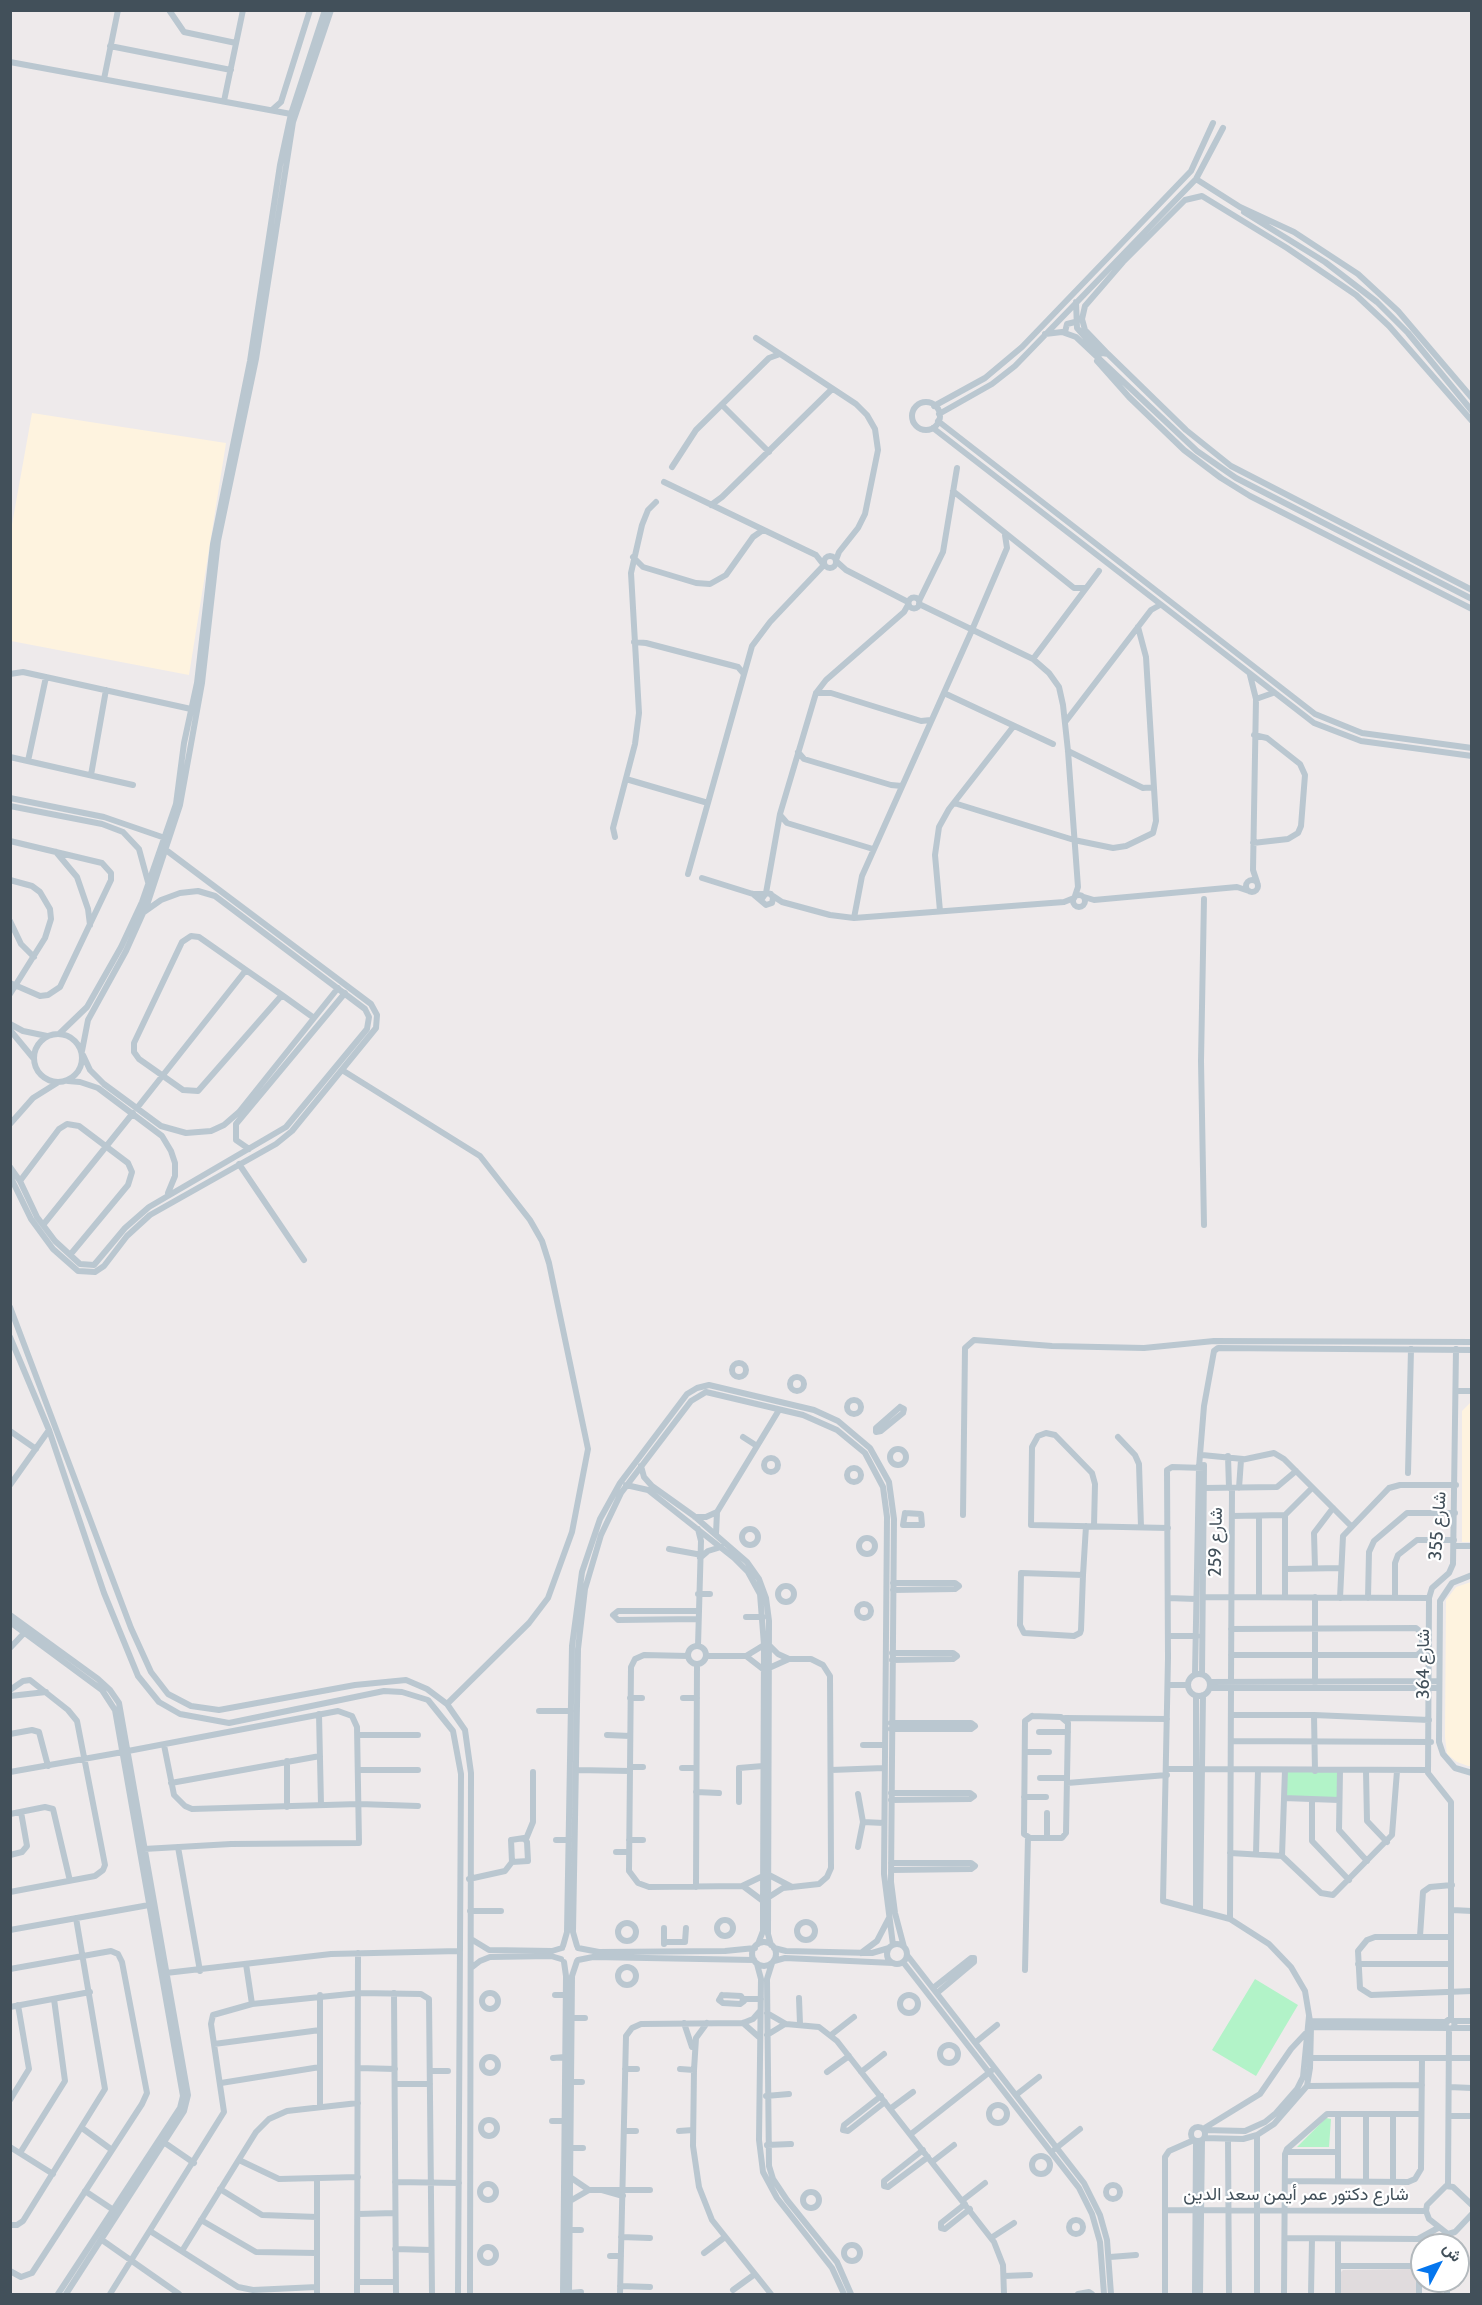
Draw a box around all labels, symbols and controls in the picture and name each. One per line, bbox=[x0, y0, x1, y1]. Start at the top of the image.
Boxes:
street label: شارع 355 bbox=[1425, 1491, 1451, 1561]
street label: شارع 259 bbox=[1205, 1507, 1227, 1577]
street label: شارع 364 bbox=[1413, 1629, 1435, 1699]
street label: شارع دكتور عمر أيمن سعد الدين bbox=[1183, 2184, 1409, 2206]
north arrow bbox=[1410, 2233, 1470, 2293]
text: ش bbox=[1439, 2239, 1466, 2266]

